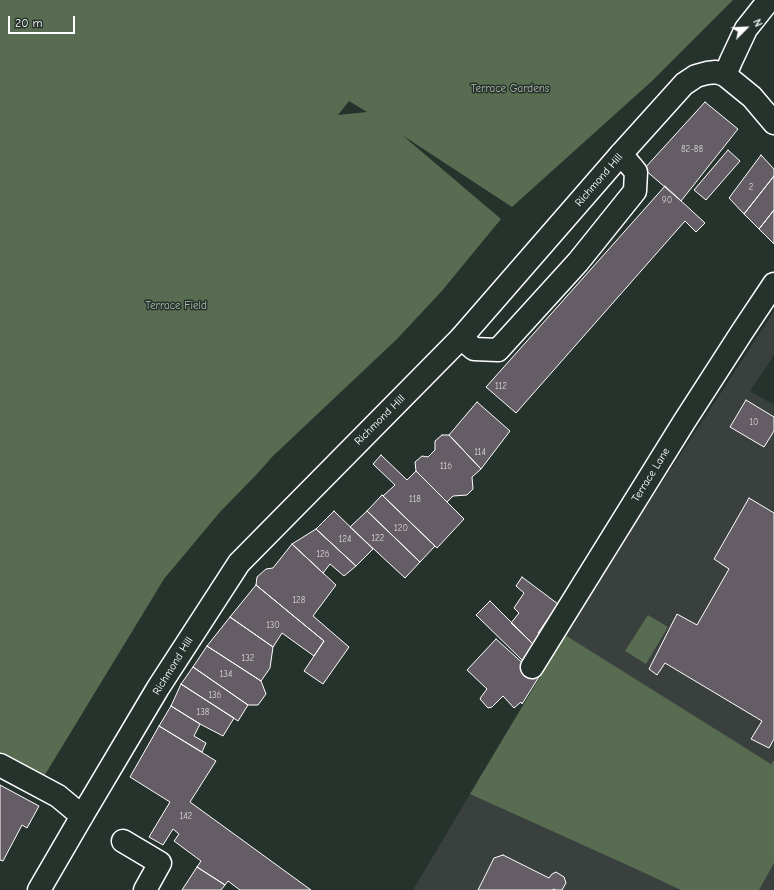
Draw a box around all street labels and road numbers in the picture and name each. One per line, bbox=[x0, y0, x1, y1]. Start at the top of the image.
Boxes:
street label: Richmond Hill bbox=[572, 151, 626, 209]
street label: Richmond Hill bbox=[352, 392, 408, 448]
street label: Terrace Lane bbox=[629, 445, 673, 505]
street label: Richmond Hill bbox=[150, 635, 196, 697]

